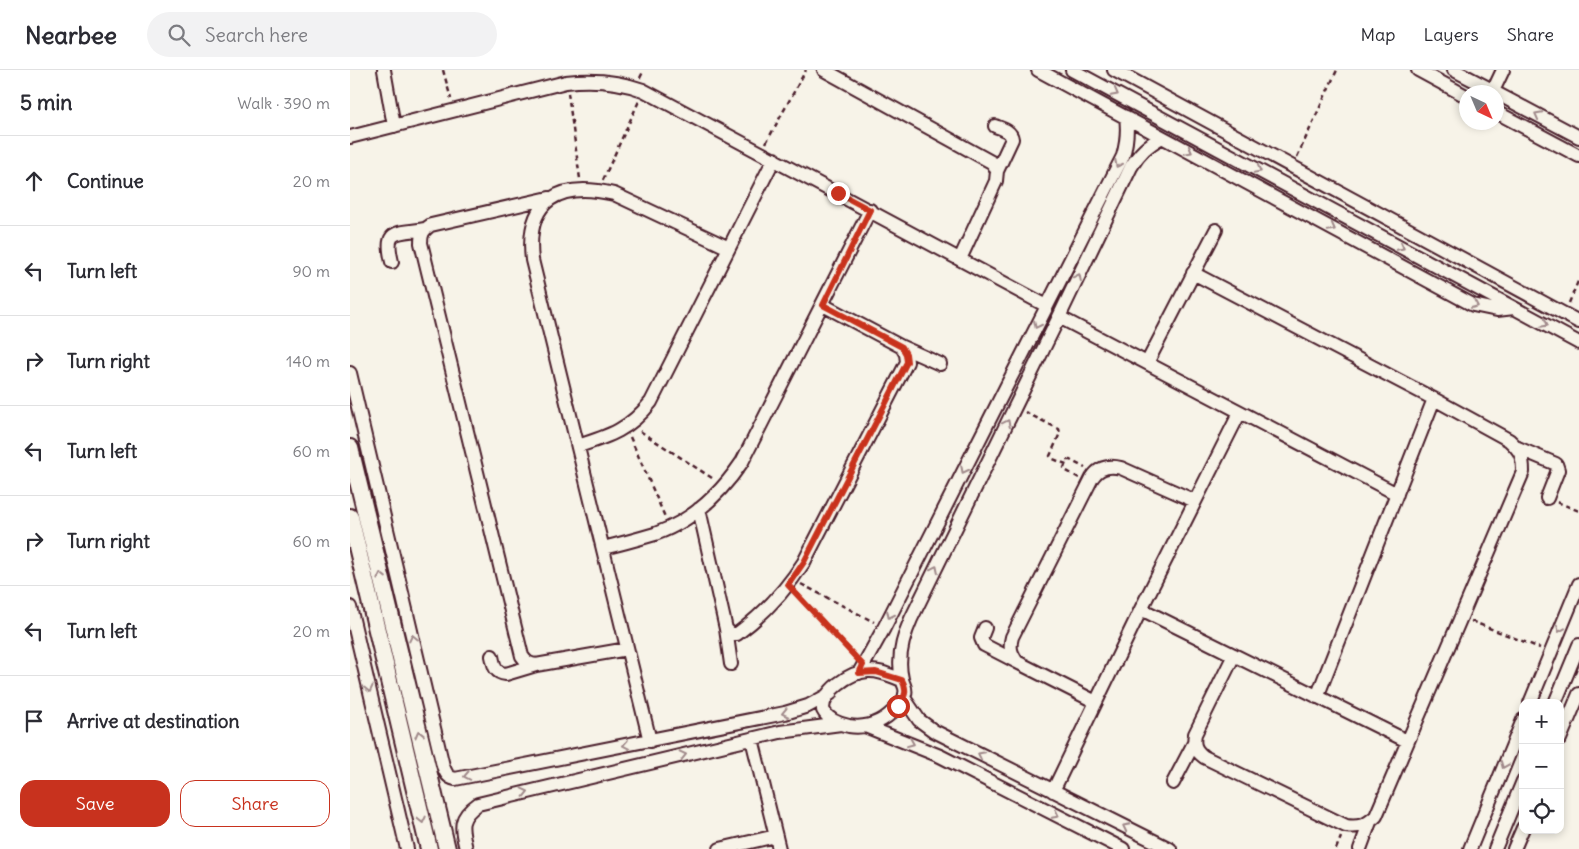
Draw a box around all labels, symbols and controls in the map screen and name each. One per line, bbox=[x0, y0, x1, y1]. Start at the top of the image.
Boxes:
search box bbox=[147, 12, 497, 57]
text: Nearbee bbox=[25, 20, 117, 50]
icon: search bbox=[165, 21, 193, 49]
text: Search here bbox=[205, 23, 308, 47]
text: Map bbox=[1360, 23, 1395, 46]
text: Layers bbox=[1423, 23, 1479, 46]
text: Share bbox=[1507, 23, 1554, 46]
north arrow bbox=[1459, 85, 1504, 130]
one-way arrow bbox=[1110, 87, 1119, 97]
text: 5 min bbox=[20, 89, 72, 116]
text: Walk · 390 m bbox=[237, 93, 330, 113]
one-way arrow bbox=[1534, 111, 1543, 121]
one-way arrow bbox=[1183, 145, 1192, 155]
one-way arrow bbox=[1114, 159, 1124, 168]
one-way arrow bbox=[1253, 164, 1262, 174]
icon: ahead bbox=[20, 167, 48, 195]
text: Continue bbox=[67, 169, 144, 193]
text: 20 m bbox=[293, 171, 330, 191]
route end bbox=[827, 182, 850, 205]
one-way arrow bbox=[1326, 222, 1335, 232]
one-way arrow bbox=[1396, 241, 1405, 251]
icon: left bbox=[20, 257, 48, 285]
text: Turn left bbox=[67, 259, 137, 283]
text: 90 m bbox=[292, 261, 330, 281]
one-way arrow bbox=[1072, 273, 1083, 282]
one-way arrow bbox=[1470, 298, 1479, 309]
one-way arrow bbox=[1539, 318, 1548, 328]
one-way arrow bbox=[1033, 320, 1043, 329]
icon: right bbox=[20, 347, 48, 375]
text: Turn right bbox=[67, 349, 150, 373]
text: 140 m bbox=[286, 351, 330, 371]
one-way arrow bbox=[1001, 419, 1011, 428]
icon: left bbox=[20, 437, 48, 465]
text: Turn left bbox=[67, 439, 137, 463]
text: 60 m bbox=[292, 441, 330, 461]
one-way arrow bbox=[960, 465, 970, 474]
icon: right bbox=[20, 527, 48, 555]
text: Turn right bbox=[67, 529, 150, 553]
text: 60 m bbox=[292, 531, 330, 551]
one-way arrow bbox=[929, 565, 939, 574]
one-way arrow bbox=[376, 571, 387, 580]
one-way arrow bbox=[886, 610, 897, 619]
icon: left bbox=[20, 617, 48, 645]
text: Turn left bbox=[67, 619, 137, 643]
text: 20 m bbox=[293, 621, 330, 641]
one-way arrow bbox=[1556, 624, 1567, 633]
one-way arrow bbox=[408, 633, 419, 642]
one-way arrow bbox=[363, 684, 374, 693]
route start bbox=[887, 695, 910, 718]
map controls bbox=[1519, 699, 1564, 834]
button: + bbox=[1519, 699, 1564, 744]
icon: arrive bbox=[20, 707, 48, 735]
one-way arrow bbox=[781, 707, 790, 717]
text: Arrive at destination bbox=[67, 709, 240, 733]
one-way arrow bbox=[414, 729, 425, 738]
one-way arrow bbox=[906, 737, 915, 747]
one-way arrow bbox=[622, 740, 630, 750]
button: − bbox=[1519, 744, 1564, 789]
one-way arrow bbox=[679, 750, 688, 761]
one-way arrow bbox=[977, 750, 986, 761]
one-way arrow bbox=[1500, 761, 1510, 769]
one-way arrow bbox=[462, 771, 471, 781]
button: Save bbox=[20, 780, 170, 827]
button: Share bbox=[180, 780, 330, 827]
one-way arrow bbox=[521, 787, 530, 798]
button: locate bbox=[1519, 789, 1564, 834]
one-way arrow bbox=[1051, 809, 1060, 819]
one-way arrow bbox=[416, 816, 427, 825]
one-way arrow bbox=[1123, 823, 1132, 833]

